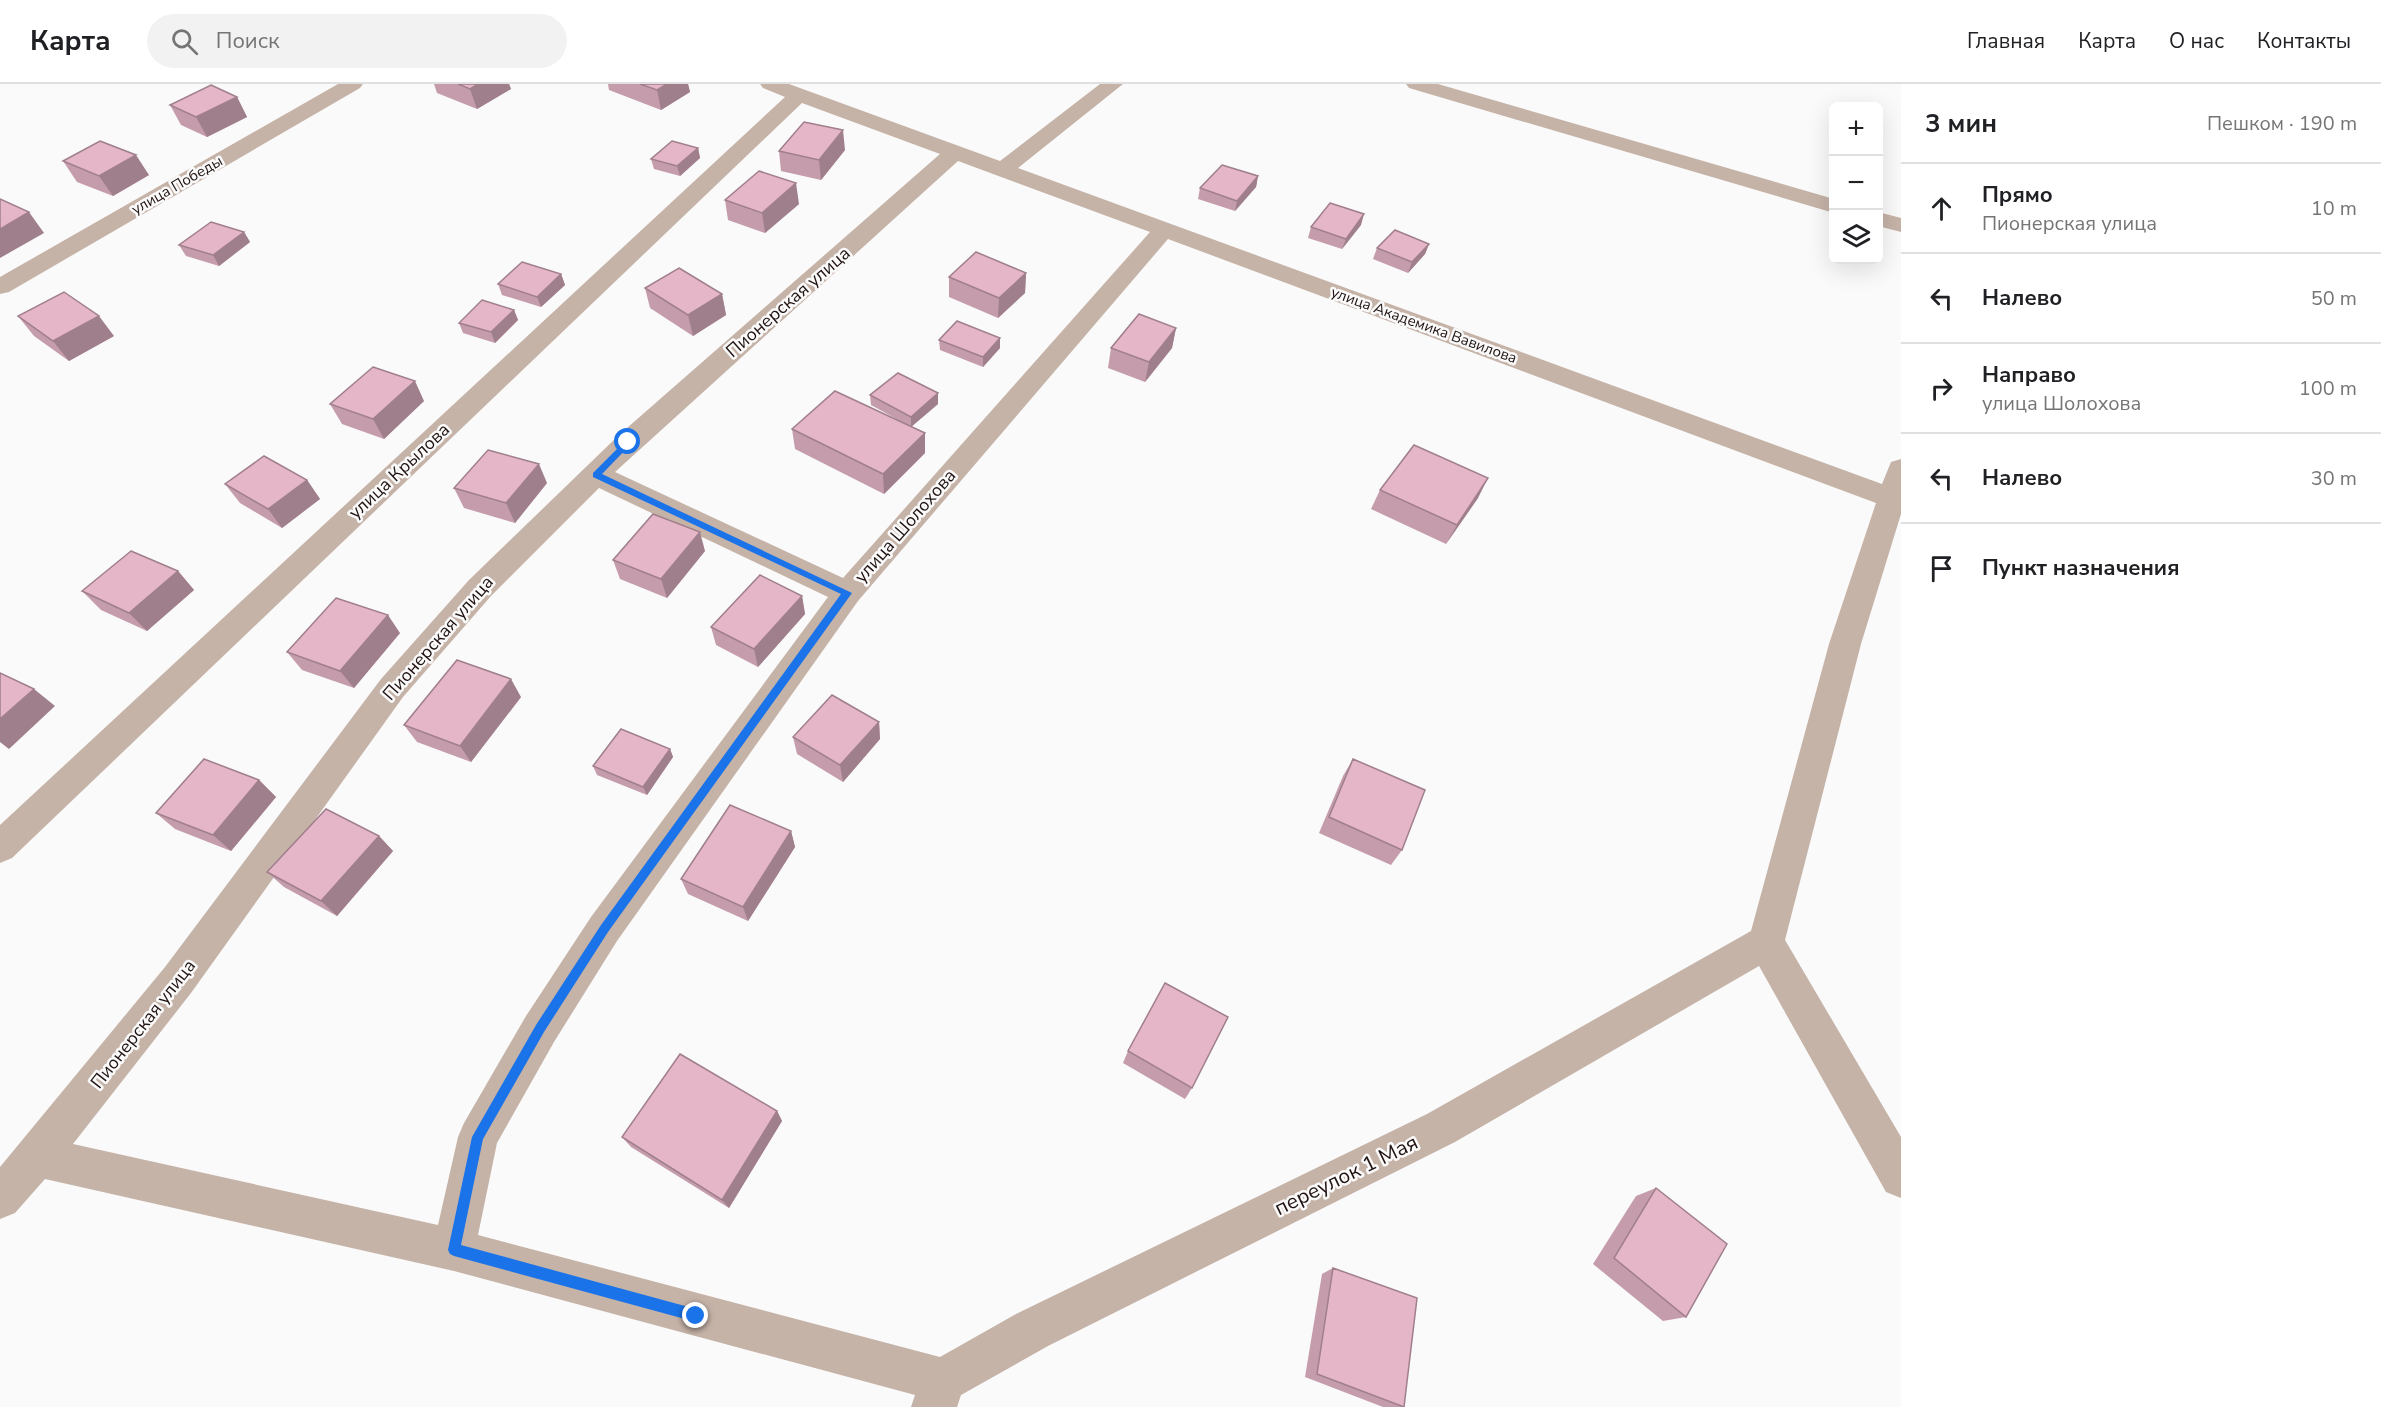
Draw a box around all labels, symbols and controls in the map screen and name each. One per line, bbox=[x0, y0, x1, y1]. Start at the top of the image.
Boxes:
search box bbox=[147, 14, 567, 68]
text: Карта bbox=[30, 22, 111, 60]
icon: search bbox=[168, 25, 201, 58]
text: Поиск bbox=[216, 26, 280, 56]
text: Главная bbox=[1967, 27, 2045, 55]
text: Карта bbox=[2078, 27, 2136, 55]
text: О нас bbox=[2169, 27, 2224, 55]
text: Контакты bbox=[2257, 27, 2351, 55]
map controls bbox=[1829, 102, 1883, 264]
button: + bbox=[1829, 102, 1883, 156]
text: 3 мин bbox=[1925, 106, 1997, 141]
text: Пешком · 190 m bbox=[2207, 110, 2357, 137]
street label: улица Победы bbox=[128, 151, 226, 219]
button: − bbox=[1829, 156, 1883, 210]
text: Прямо bbox=[1982, 180, 2053, 210]
icon: ahead bbox=[1925, 192, 1958, 225]
text: 10 m bbox=[2311, 195, 2357, 222]
button: layers bbox=[1829, 210, 1883, 264]
text: Пионерская улица bbox=[1982, 210, 2157, 237]
street label: Пионерская улица bbox=[721, 241, 855, 363]
street label: улица Академика Вавилова bbox=[1328, 282, 1520, 368]
icon: left bbox=[1925, 282, 1958, 315]
text: Налево bbox=[1982, 283, 2062, 313]
text: 50 m bbox=[2311, 285, 2357, 312]
text: Направо bbox=[1982, 360, 2076, 390]
icon: right bbox=[1925, 372, 1958, 405]
text: 100 m bbox=[2299, 375, 2357, 402]
text: улица Шолохова bbox=[1982, 390, 2141, 417]
street label: улица Крылова bbox=[343, 418, 455, 524]
route start bbox=[614, 428, 640, 454]
icon: left bbox=[1925, 462, 1958, 495]
text: Налево bbox=[1982, 463, 2062, 493]
street label: улица Шолохова bbox=[849, 464, 961, 588]
text: 30 m bbox=[2311, 465, 2357, 492]
icon: arrive bbox=[1925, 552, 1958, 585]
text: Пункт назначения bbox=[1982, 553, 2180, 583]
street label: Пионерская улица bbox=[377, 571, 499, 705]
street label: Пионерская улица bbox=[85, 955, 201, 1093]
street label: переулок 1 Мая bbox=[1269, 1128, 1423, 1222]
route end bbox=[682, 1302, 708, 1328]

